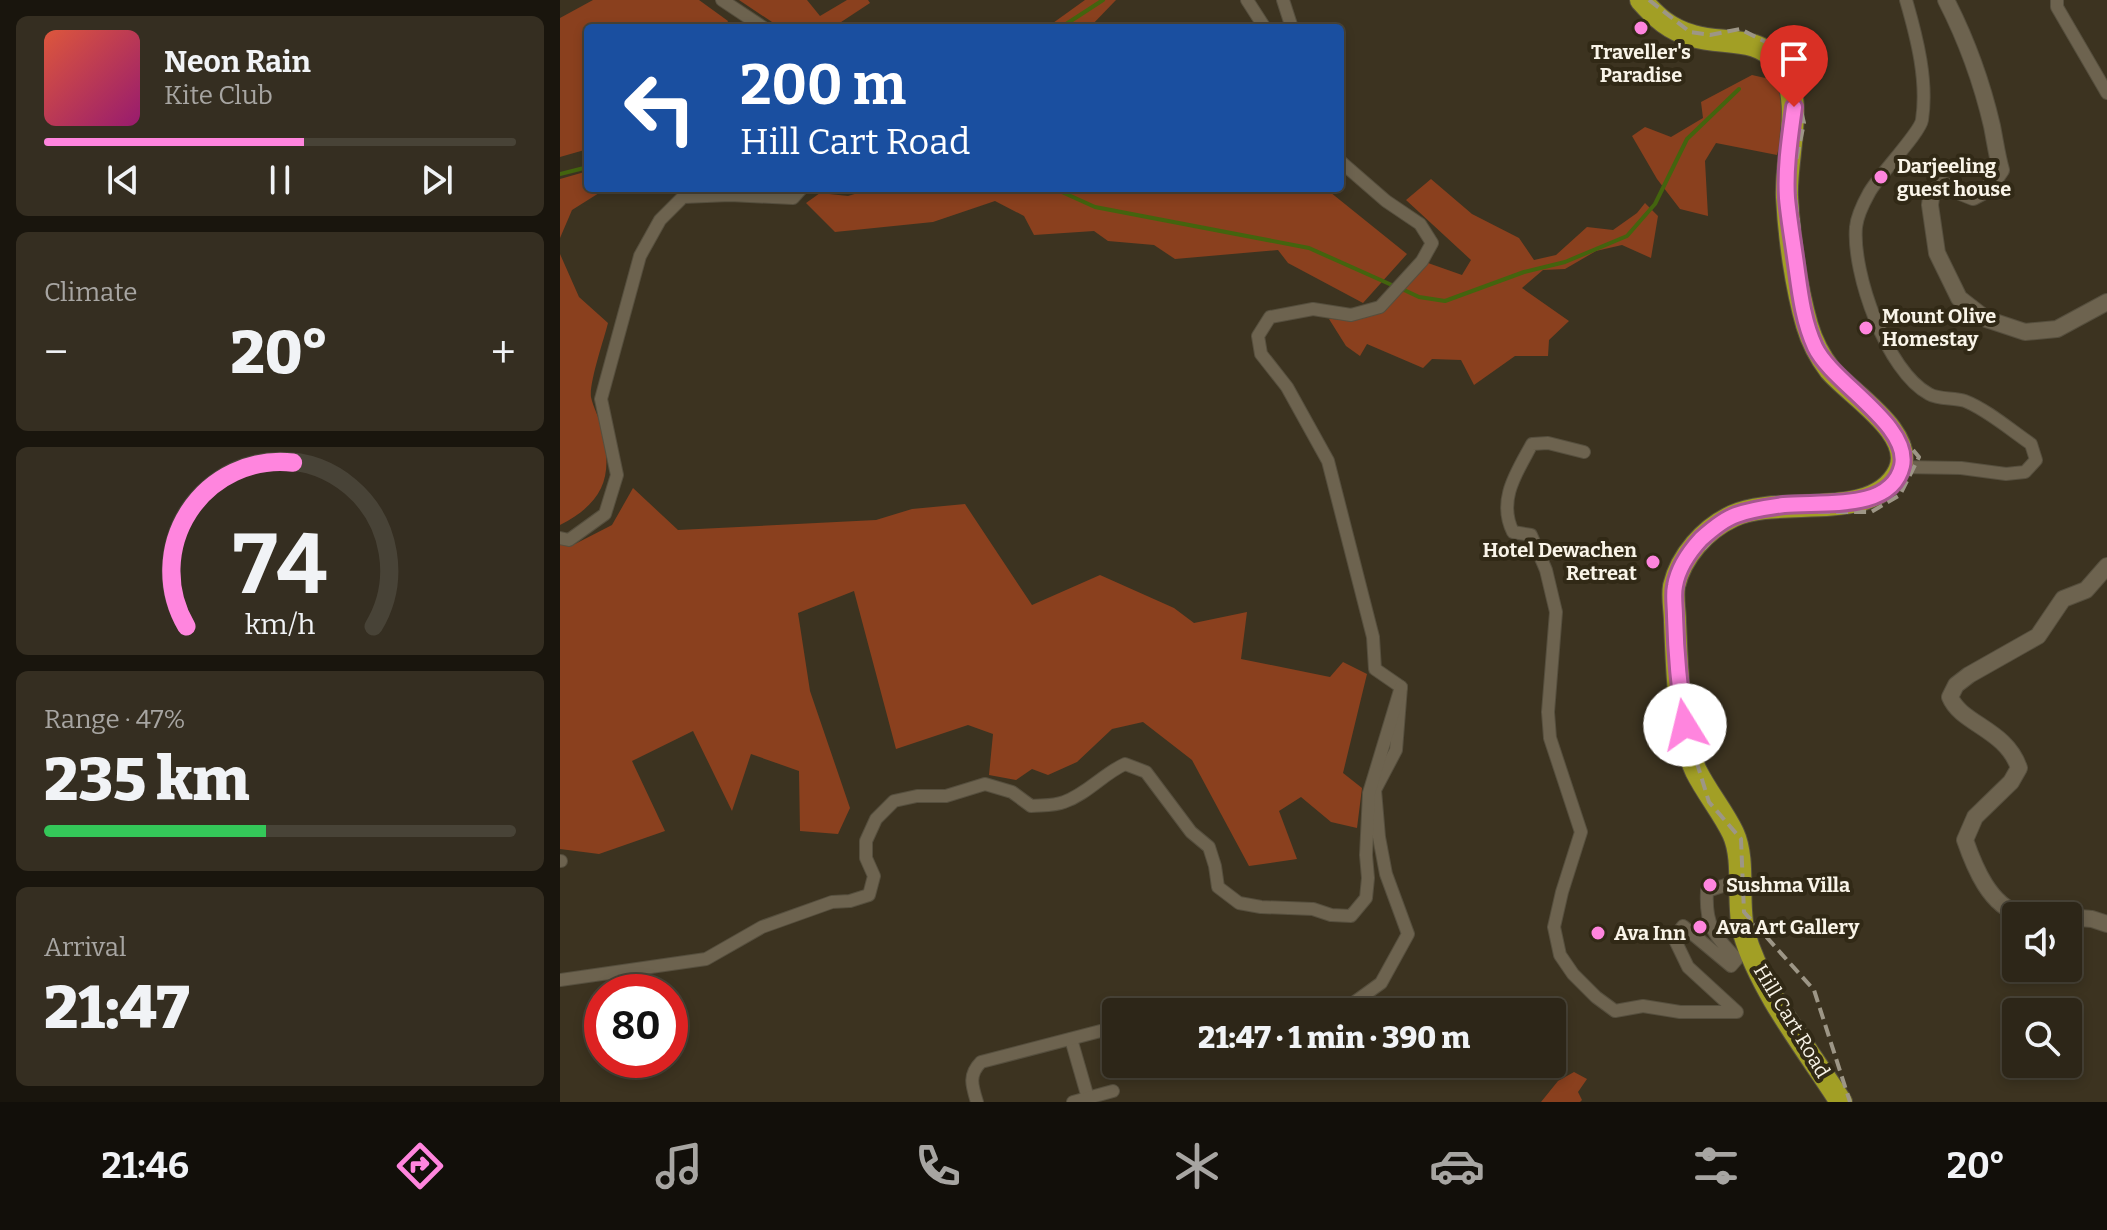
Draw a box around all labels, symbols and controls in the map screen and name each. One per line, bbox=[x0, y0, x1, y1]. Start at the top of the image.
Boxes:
marker: Traveller's Paradise bbox=[1632, 19, 1650, 37]
pin bbox=[1760, 25, 1828, 107]
icon: arrive bbox=[1772, 37, 1816, 81]
place label: Traveller's Paradise bbox=[1591, 40, 1691, 87]
text: Neon Rain bbox=[164, 44, 311, 80]
text: 200 m bbox=[740, 52, 906, 119]
icon: left bbox=[608, 56, 712, 160]
text: Kite Club bbox=[164, 80, 273, 111]
text: Hill Cart Road bbox=[740, 120, 970, 164]
place label: Darjeeling guest house bbox=[1897, 154, 2011, 201]
icon: previous bbox=[101, 158, 145, 202]
icon: pause bbox=[258, 158, 302, 202]
icon: next bbox=[415, 158, 459, 202]
marker: Darjeeling guest house bbox=[1872, 168, 1890, 186]
text: Climate bbox=[44, 277, 138, 308]
place label: Mount Olive Homestay bbox=[1882, 304, 1996, 351]
text: 20° bbox=[230, 317, 329, 389]
marker: Mount Olive Homestay bbox=[1857, 319, 1875, 337]
text: − bbox=[44, 326, 68, 379]
text: + bbox=[491, 326, 516, 379]
text: 74 bbox=[233, 515, 327, 615]
place label: Hotel Dewachen Retreat bbox=[1482, 538, 1637, 585]
marker: Hotel Dewachen Retreat bbox=[1644, 553, 1662, 571]
text: km/h bbox=[245, 607, 316, 642]
position arrow bbox=[1643, 683, 1727, 767]
text: Range · 47% bbox=[44, 704, 186, 735]
text: 235 km bbox=[44, 744, 249, 816]
place label: Sushma Villa bbox=[1726, 873, 1850, 897]
marker: Sushma Villa bbox=[1701, 876, 1719, 894]
map controls bbox=[2002, 902, 2082, 1078]
button: sound bbox=[2002, 902, 2082, 982]
place label: Ava Art Gallery bbox=[1716, 915, 1860, 939]
marker: Ava Art Gallery bbox=[1691, 918, 1709, 936]
place label: Ava Inn bbox=[1614, 921, 1686, 945]
marker: Ava Inn bbox=[1589, 924, 1607, 942]
text: Arrival bbox=[44, 932, 126, 963]
street label: Hill Cart Road bbox=[1749, 960, 1835, 1082]
text: 21:47 bbox=[44, 972, 189, 1044]
speed limit sign: 80 bbox=[584, 974, 688, 1078]
button: search bbox=[2002, 998, 2082, 1078]
text: 21:47 · 1 min · 390 m bbox=[1198, 1020, 1470, 1056]
icon: directions bbox=[392, 1138, 448, 1194]
icon: music bbox=[651, 1138, 707, 1194]
icon: phone bbox=[910, 1138, 966, 1194]
icon: climate bbox=[1169, 1138, 1225, 1194]
icon: car bbox=[1429, 1138, 1485, 1194]
icon: filters bbox=[1688, 1138, 1744, 1194]
text: 21:46 bbox=[102, 1144, 189, 1188]
text: 20° bbox=[1947, 1144, 2005, 1188]

